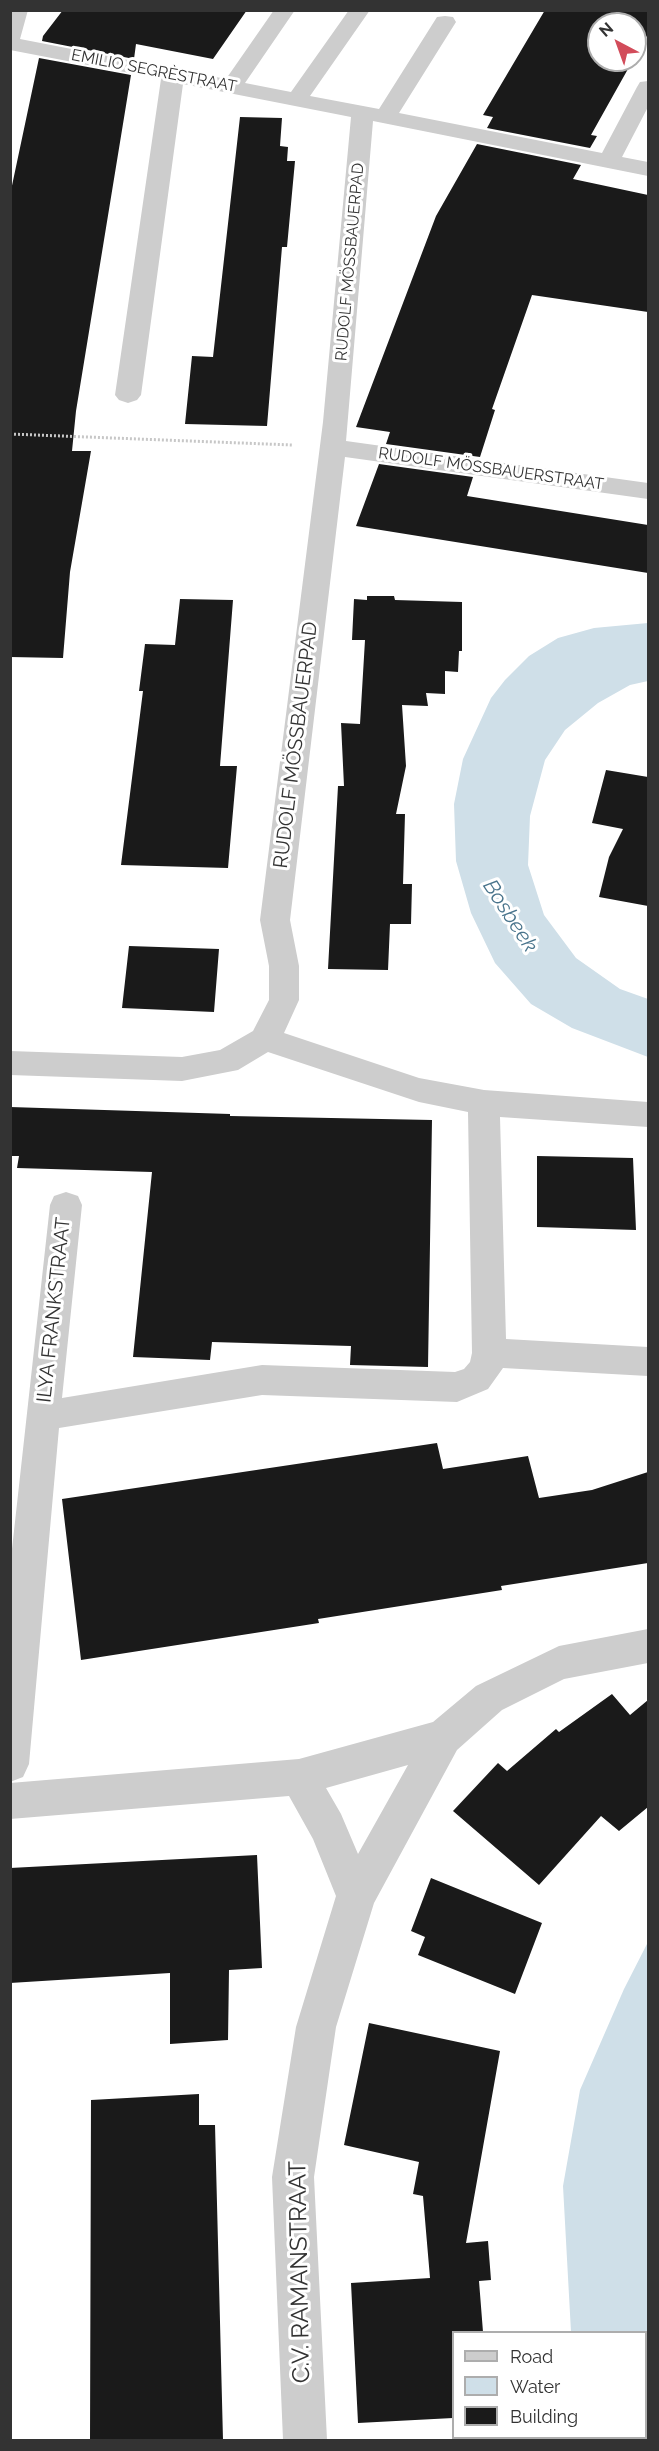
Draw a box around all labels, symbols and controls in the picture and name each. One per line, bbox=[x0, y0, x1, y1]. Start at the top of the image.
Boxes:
north arrow bbox=[587, 12, 647, 72]
text: N bbox=[595, 18, 617, 41]
street label: EMILIO SEGRÈSTRAAT bbox=[70, 46, 238, 96]
street label: RUDOLF MÖSSBAUERPAD bbox=[332, 162, 368, 362]
street label: RUDOLF MÖSSBAUERSTRAAT bbox=[377, 444, 605, 494]
street label: RUDOLF MÖSSBAUERPAD bbox=[269, 620, 323, 870]
water label: Bosbeek bbox=[477, 875, 543, 957]
street label: ILYA FRANKSTRAAT bbox=[32, 1216, 76, 1404]
street label: C.V. RAMANSTRAAT bbox=[284, 2161, 316, 2383]
legend bbox=[452, 2331, 647, 2439]
text: Road bbox=[510, 2346, 553, 2367]
text: Water bbox=[510, 2376, 560, 2397]
text: Building bbox=[510, 2406, 578, 2427]

